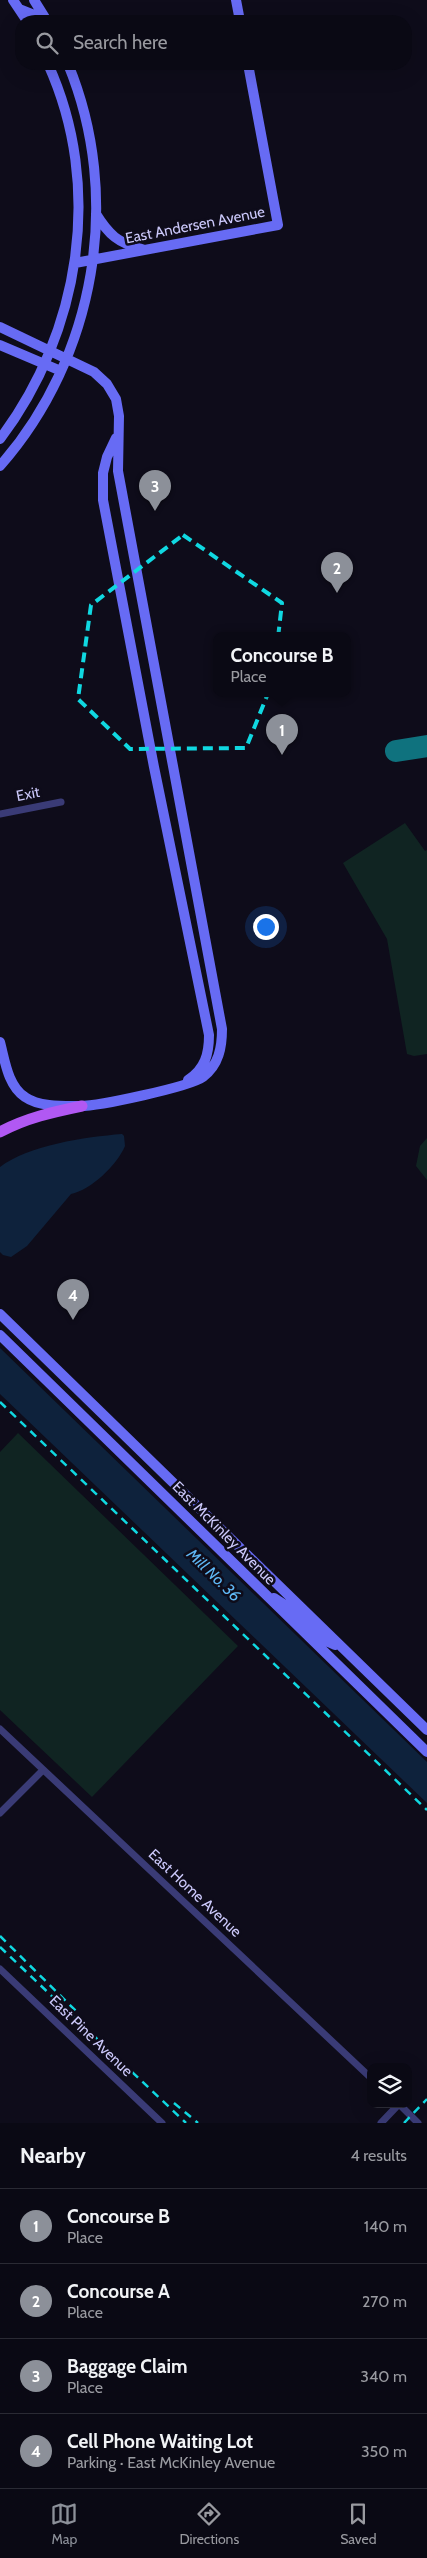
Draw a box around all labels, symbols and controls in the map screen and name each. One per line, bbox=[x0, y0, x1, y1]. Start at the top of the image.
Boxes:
search box bbox=[15, 15, 412, 70]
icon: search bbox=[33, 29, 61, 57]
text: Search here bbox=[73, 31, 167, 54]
street label: East Andersen Avenue bbox=[124, 203, 267, 247]
pin: 3 bbox=[139, 470, 171, 511]
pin: 2 bbox=[321, 552, 353, 593]
popup bbox=[213, 632, 351, 697]
text: Concourse B bbox=[231, 644, 333, 667]
text: Place bbox=[231, 667, 266, 686]
pin: 1 bbox=[266, 714, 298, 755]
street label: Exit bbox=[15, 783, 41, 805]
your location bbox=[253, 914, 279, 940]
pin: 4 bbox=[57, 1279, 89, 1320]
street label: East McKinley Avenue bbox=[169, 1478, 280, 1589]
water label: Mill No. 36 bbox=[182, 1544, 245, 1605]
street label: East Home Avenue bbox=[145, 1845, 245, 1941]
street label: East Pine Avenue bbox=[46, 1992, 137, 2080]
map controls bbox=[367, 2063, 412, 2108]
button: layers bbox=[367, 2063, 412, 2108]
text: Nearby bbox=[20, 2143, 86, 2168]
text: 4 results bbox=[350, 2146, 407, 2165]
text: Concourse B bbox=[67, 2205, 170, 2228]
text: 1 bbox=[33, 2217, 39, 2236]
text: 140 m bbox=[364, 2217, 407, 2236]
text: Place bbox=[67, 2228, 103, 2247]
text: Concourse A bbox=[67, 2280, 170, 2303]
text: 2 bbox=[32, 2292, 40, 2311]
text: 270 m bbox=[362, 2292, 407, 2311]
text: Place bbox=[67, 2303, 103, 2322]
text: Baggage Claim bbox=[67, 2355, 187, 2378]
text: 3 bbox=[32, 2367, 40, 2386]
text: 340 m bbox=[360, 2367, 407, 2386]
text: Place bbox=[67, 2378, 103, 2397]
text: Cell Phone Waiting Lot bbox=[67, 2430, 253, 2453]
text: 4 bbox=[31, 2442, 41, 2461]
text: 350 m bbox=[361, 2442, 407, 2461]
text: Parking · East McKinley Avenue bbox=[67, 2453, 275, 2472]
tab: Map bbox=[50, 2500, 78, 2548]
tab: Directions bbox=[179, 2500, 239, 2548]
tab: Saved bbox=[340, 2500, 377, 2548]

